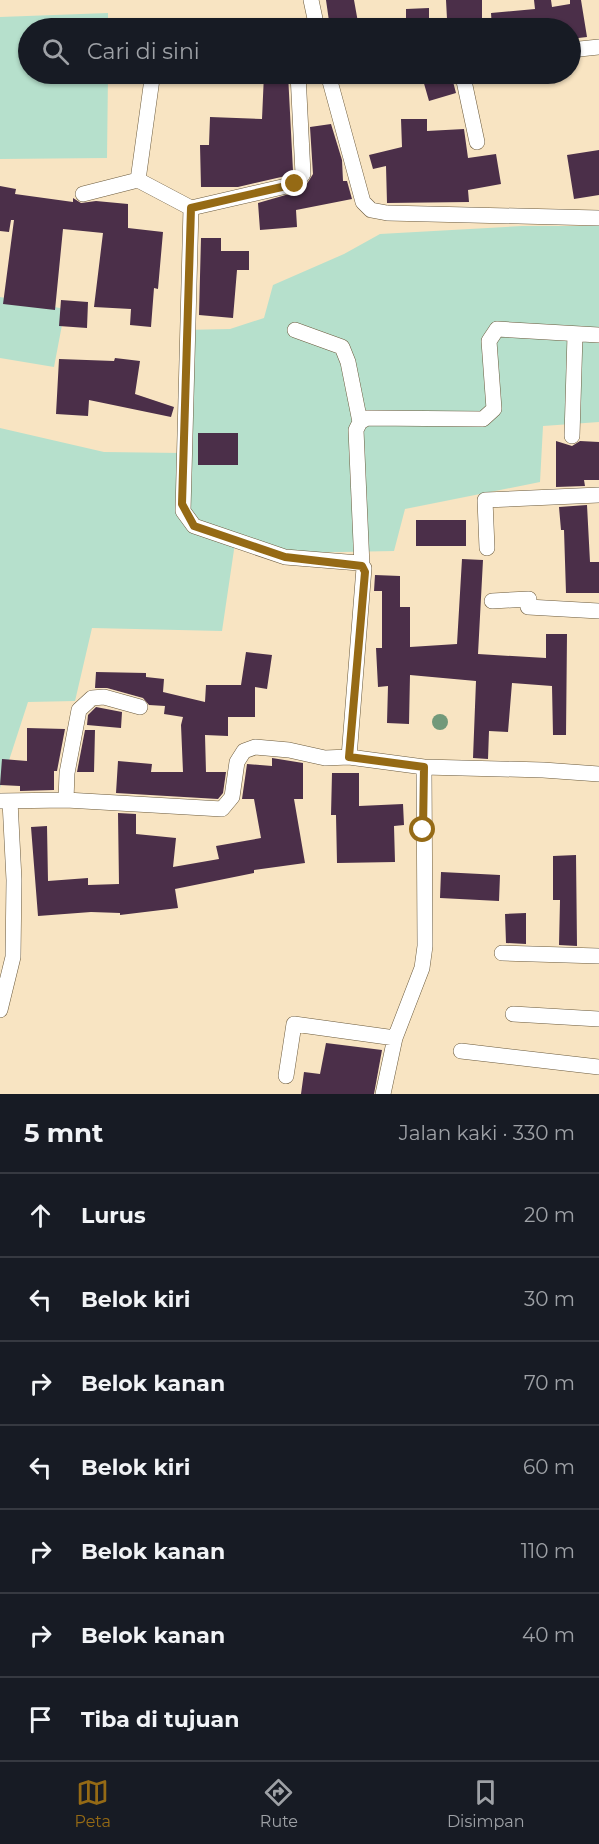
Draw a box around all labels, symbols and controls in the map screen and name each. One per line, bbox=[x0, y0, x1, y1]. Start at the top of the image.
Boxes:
search box bbox=[18, 18, 581, 84]
icon: search bbox=[39, 35, 72, 68]
text: Cari di sini bbox=[87, 38, 200, 65]
route end bbox=[281, 170, 307, 196]
route start bbox=[409, 816, 435, 842]
text: 5 mnt bbox=[24, 1117, 103, 1149]
text: Jalan kaki · 330 m bbox=[399, 1121, 575, 1145]
icon: ahead bbox=[24, 1199, 57, 1232]
text: Lurus bbox=[81, 1202, 146, 1229]
text: 20 m bbox=[524, 1203, 575, 1227]
icon: left bbox=[24, 1283, 57, 1316]
text: Belok kiri bbox=[81, 1286, 190, 1313]
text: 30 m bbox=[524, 1287, 575, 1311]
icon: right bbox=[24, 1367, 57, 1400]
text: Belok kanan bbox=[81, 1370, 225, 1397]
text: 70 m bbox=[524, 1371, 575, 1395]
icon: left bbox=[24, 1451, 57, 1484]
text: Belok kiri bbox=[81, 1454, 190, 1481]
text: 60 m bbox=[523, 1455, 575, 1479]
icon: right bbox=[24, 1535, 57, 1568]
text: Belok kanan bbox=[81, 1538, 225, 1565]
text: 110 m bbox=[521, 1539, 575, 1563]
icon: right bbox=[24, 1619, 57, 1652]
text: Belok kanan bbox=[81, 1622, 225, 1649]
text: 40 m bbox=[522, 1623, 575, 1647]
icon: arrive bbox=[24, 1703, 57, 1736]
text: Tiba di tujuan bbox=[81, 1706, 239, 1733]
tab: Peta bbox=[74, 1776, 111, 1831]
tab: Rute bbox=[260, 1776, 298, 1831]
tab: Disimpan bbox=[447, 1776, 525, 1831]

